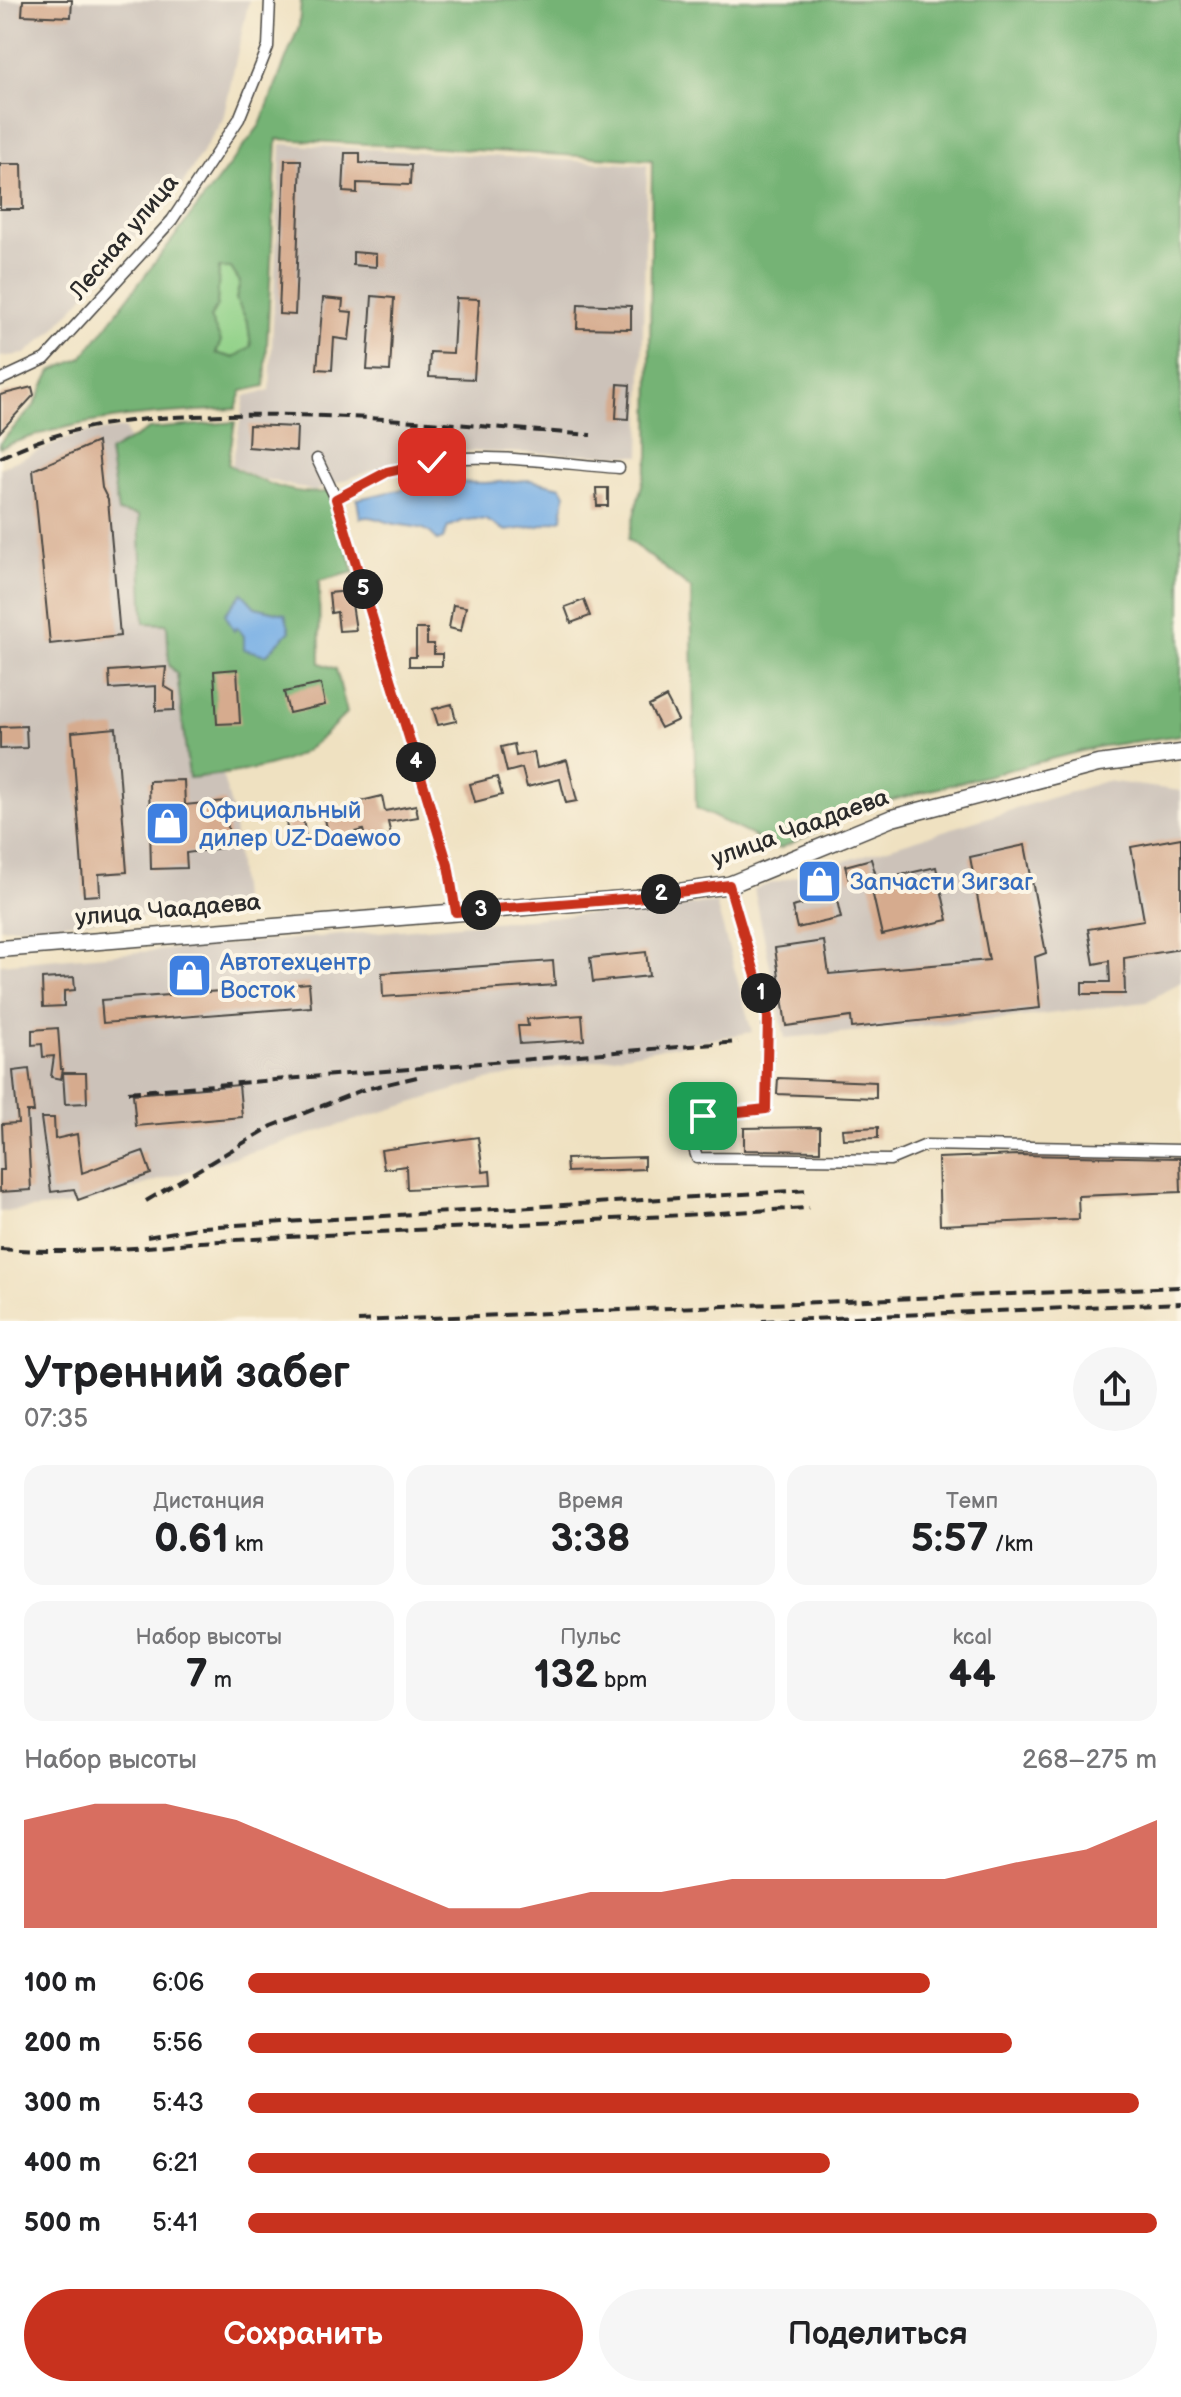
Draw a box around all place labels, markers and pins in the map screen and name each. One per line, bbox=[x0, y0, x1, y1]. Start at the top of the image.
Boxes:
pin bbox=[398, 428, 466, 496]
pin: 5 bbox=[343, 569, 383, 609]
pin: 4 bbox=[396, 742, 436, 782]
place label: Официальный дилер UZ-Daewoo bbox=[199, 796, 401, 853]
shop icon: Официальный дилер UZ-Daewoo bbox=[144, 800, 192, 848]
shop icon: Запчасти Зигзаг bbox=[795, 858, 843, 906]
place label: Запчасти Зигзаг bbox=[850, 868, 1034, 897]
pin: 2 bbox=[641, 874, 681, 914]
pin: 3 bbox=[461, 890, 501, 930]
place label: Автотехцентр Восток bbox=[219, 948, 371, 1005]
shop icon: Автотехцентр Восток bbox=[165, 952, 213, 1000]
pin: 1 bbox=[741, 973, 781, 1013]
pin bbox=[669, 1082, 737, 1150]

